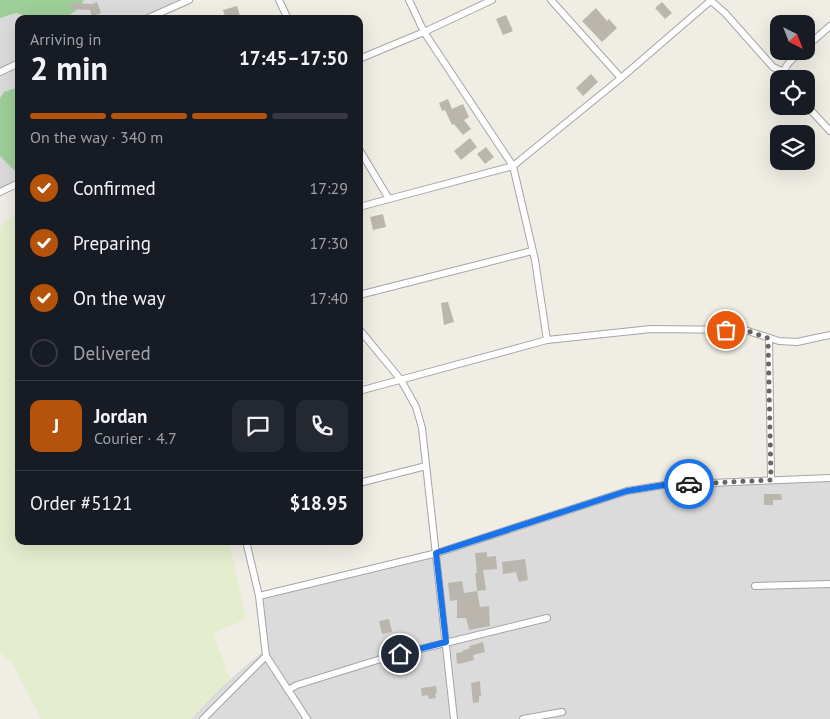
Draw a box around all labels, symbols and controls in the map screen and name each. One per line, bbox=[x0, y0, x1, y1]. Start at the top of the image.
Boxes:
north arrow bbox=[770, 15, 815, 60]
map controls bbox=[770, 15, 815, 170]
text: Arriving in bbox=[30, 29, 101, 49]
text: 17:45–17:50 bbox=[239, 46, 348, 70]
text: 2 min bbox=[30, 47, 108, 89]
button: locate bbox=[770, 70, 815, 115]
button: layers bbox=[770, 125, 815, 170]
text: On the way · 340 m bbox=[30, 127, 163, 147]
icon: check bbox=[30, 174, 58, 202]
text: Confirmed bbox=[73, 176, 156, 200]
text: 17:29 bbox=[310, 178, 348, 198]
icon: check bbox=[30, 229, 58, 257]
text: Preparing bbox=[73, 231, 151, 255]
text: 17:30 bbox=[310, 233, 348, 253]
icon: check bbox=[30, 284, 58, 312]
text: On the way bbox=[73, 286, 165, 310]
text: 17:40 bbox=[310, 288, 348, 308]
pin bbox=[705, 309, 747, 351]
icon: bag bbox=[712, 316, 740, 344]
text: Delivered bbox=[73, 341, 151, 365]
button: chat bbox=[232, 400, 284, 452]
button: phone bbox=[296, 400, 348, 452]
text: Jordan bbox=[94, 404, 147, 428]
text: J bbox=[53, 414, 59, 438]
text: Courier · 4.7 bbox=[94, 428, 177, 448]
courier bbox=[664, 459, 714, 509]
icon: car bbox=[675, 470, 703, 498]
text: Order #5121 bbox=[30, 491, 133, 515]
text: $18.95 bbox=[289, 491, 348, 515]
pin bbox=[379, 633, 421, 675]
icon: home bbox=[386, 640, 414, 668]

